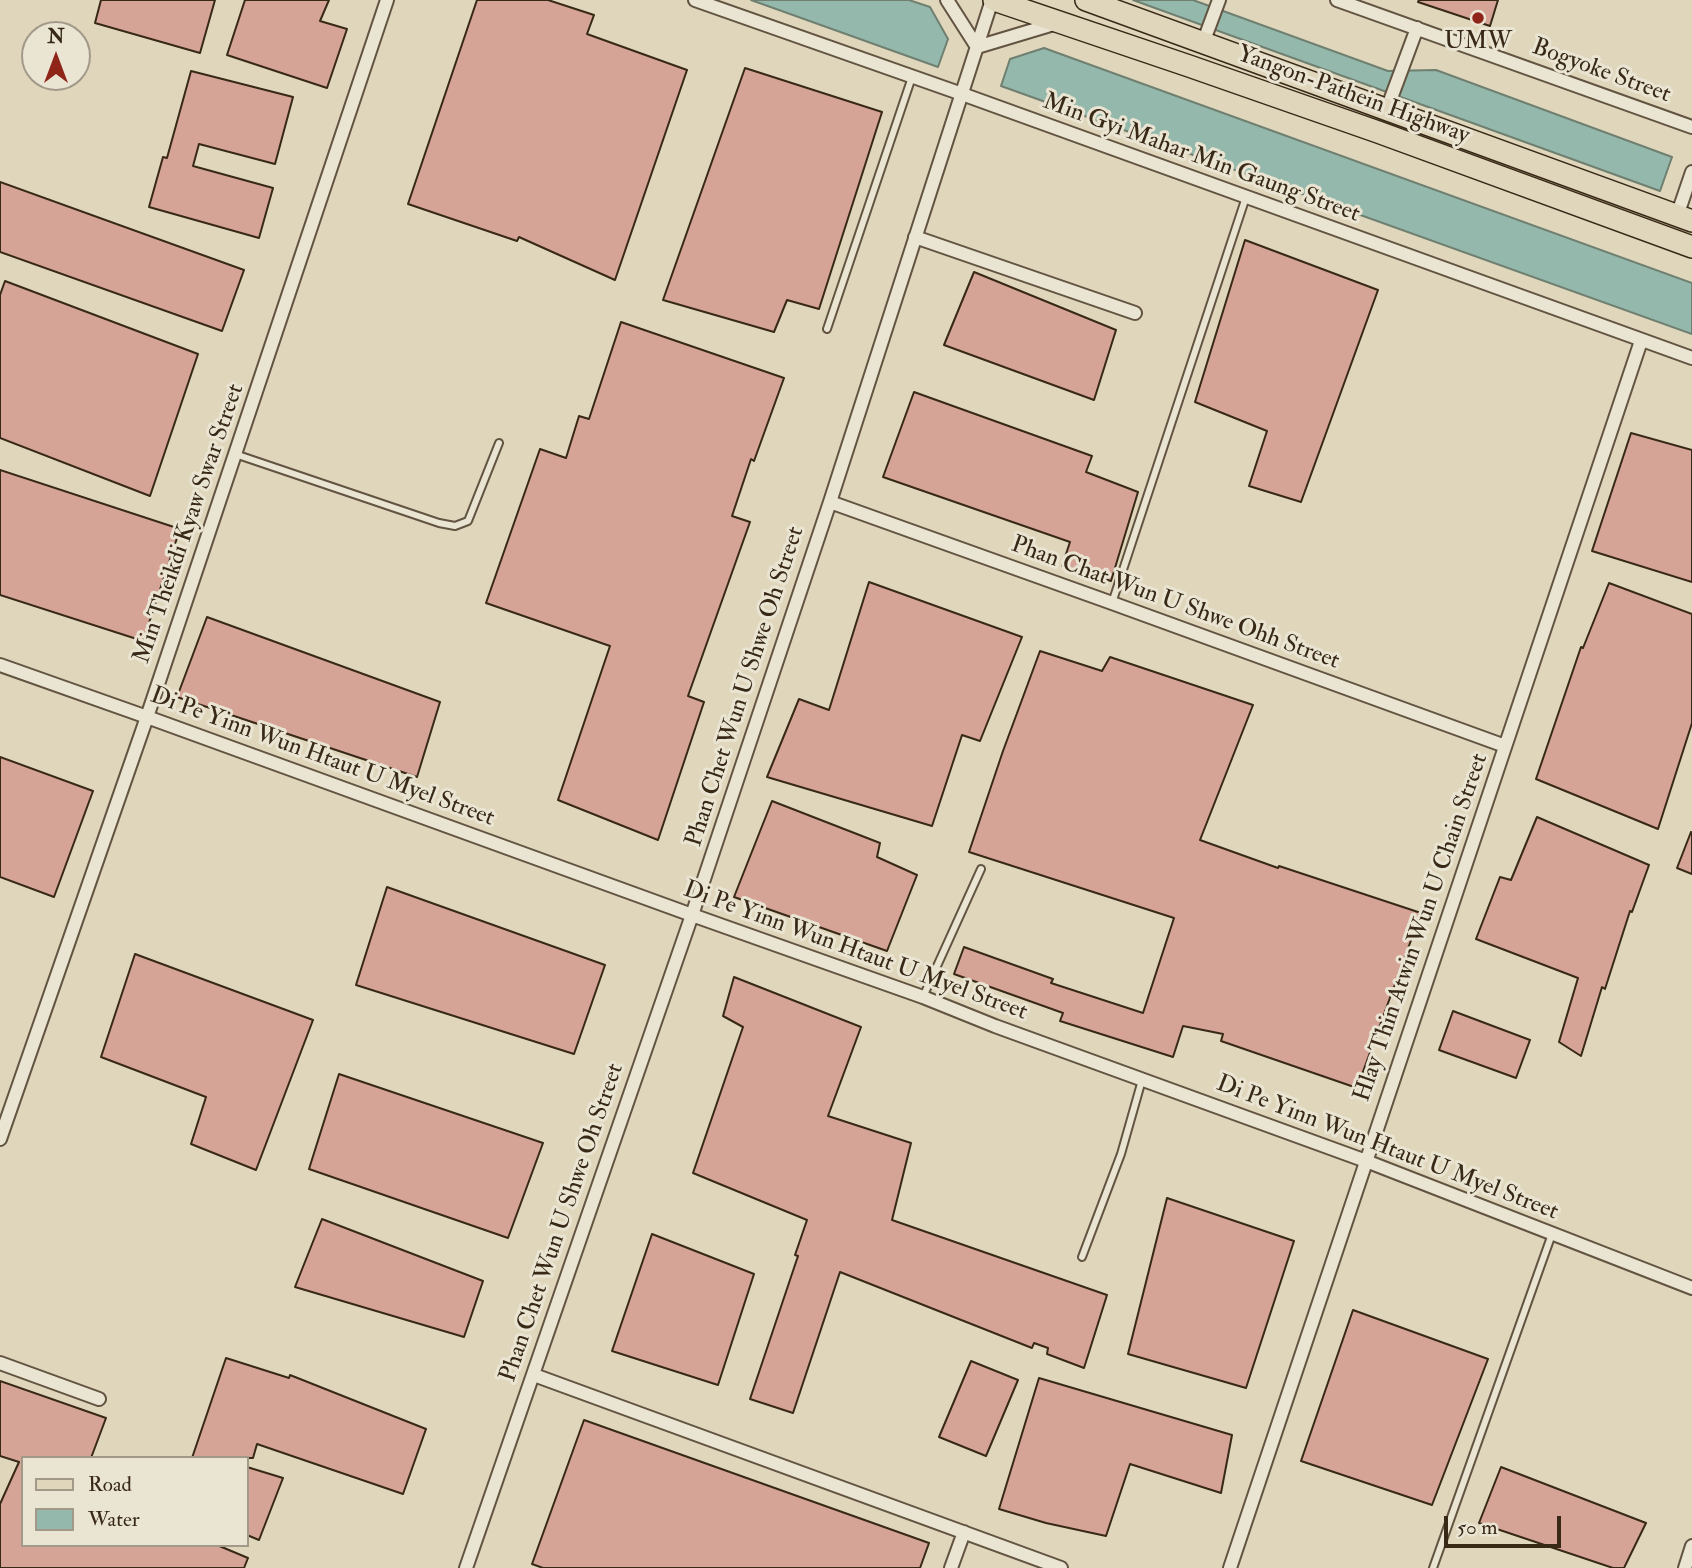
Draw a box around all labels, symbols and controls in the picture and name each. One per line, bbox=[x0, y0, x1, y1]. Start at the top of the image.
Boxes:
marker: UMW bbox=[1470, 10, 1486, 26]
north arrow bbox=[21, 21, 91, 91]
text: N bbox=[47, 25, 65, 49]
place label: UMW bbox=[1444, 29, 1512, 57]
street label: Bogyoke Street bbox=[1528, 34, 1674, 110]
street label: Yangon-Pathein Highway bbox=[1233, 41, 1473, 151]
street label: Min Gyi Mahar Min Gaung Street bbox=[1039, 88, 1363, 230]
street label: Min Theikdi Kyaw Swar Street bbox=[129, 380, 251, 668]
street label: Phan Chet Wun U Shwe Oh Street bbox=[681, 523, 811, 851]
street label: Phan Chat Wun U Shwe Ohh Street bbox=[1007, 531, 1343, 677]
street label: Di Pe Yinn Wun Htaut U Myel Street bbox=[146, 682, 498, 834]
street label: Hlay Thin Atwin Wun U Chain Street bbox=[1349, 750, 1495, 1106]
street label: Di Pe Yinn Wun Htaut U Myel Street bbox=[679, 876, 1031, 1028]
street label: Phan Chet Wun U Shwe Oh Street bbox=[495, 1060, 631, 1386]
street label: Di Pe Yinn Wun Htaut U Myel Street bbox=[1212, 1070, 1562, 1228]
legend bbox=[21, 1456, 248, 1547]
text: Road bbox=[88, 1471, 132, 1498]
scale bar bbox=[1447, 1502, 1564, 1546]
text: Water bbox=[88, 1506, 140, 1533]
text: 50 m bbox=[1457, 1514, 1498, 1541]

